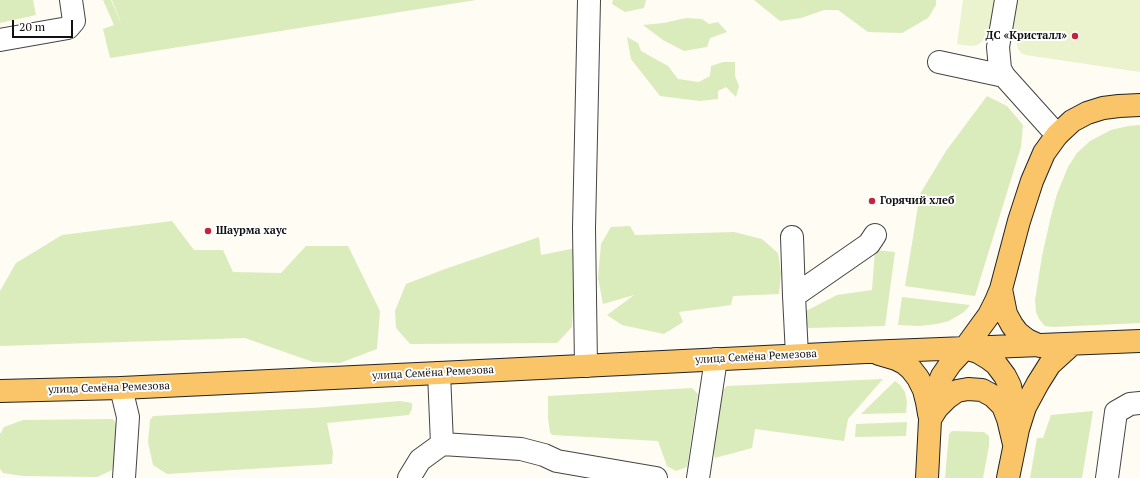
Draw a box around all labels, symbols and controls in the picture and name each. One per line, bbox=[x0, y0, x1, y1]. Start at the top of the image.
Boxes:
scale bar bbox=[14, 12, 75, 38]
text: 20 m bbox=[19, 19, 45, 34]
place label: ДС «Кристалл» bbox=[986, 29, 1067, 43]
marker: ДС «Кристалл» bbox=[1070, 31, 1080, 41]
place label: Горячий хлеб bbox=[880, 194, 954, 208]
marker: Горячий хлеб bbox=[867, 196, 877, 206]
place label: Шаурма хаус bbox=[216, 224, 287, 238]
marker: Шаурма хаус bbox=[203, 226, 213, 236]
street label: улица Семёна Ремезова bbox=[695, 347, 817, 367]
street label: улица Семёна Ремезова bbox=[372, 363, 494, 383]
street label: улица Семёна Ремезова bbox=[48, 379, 170, 397]

